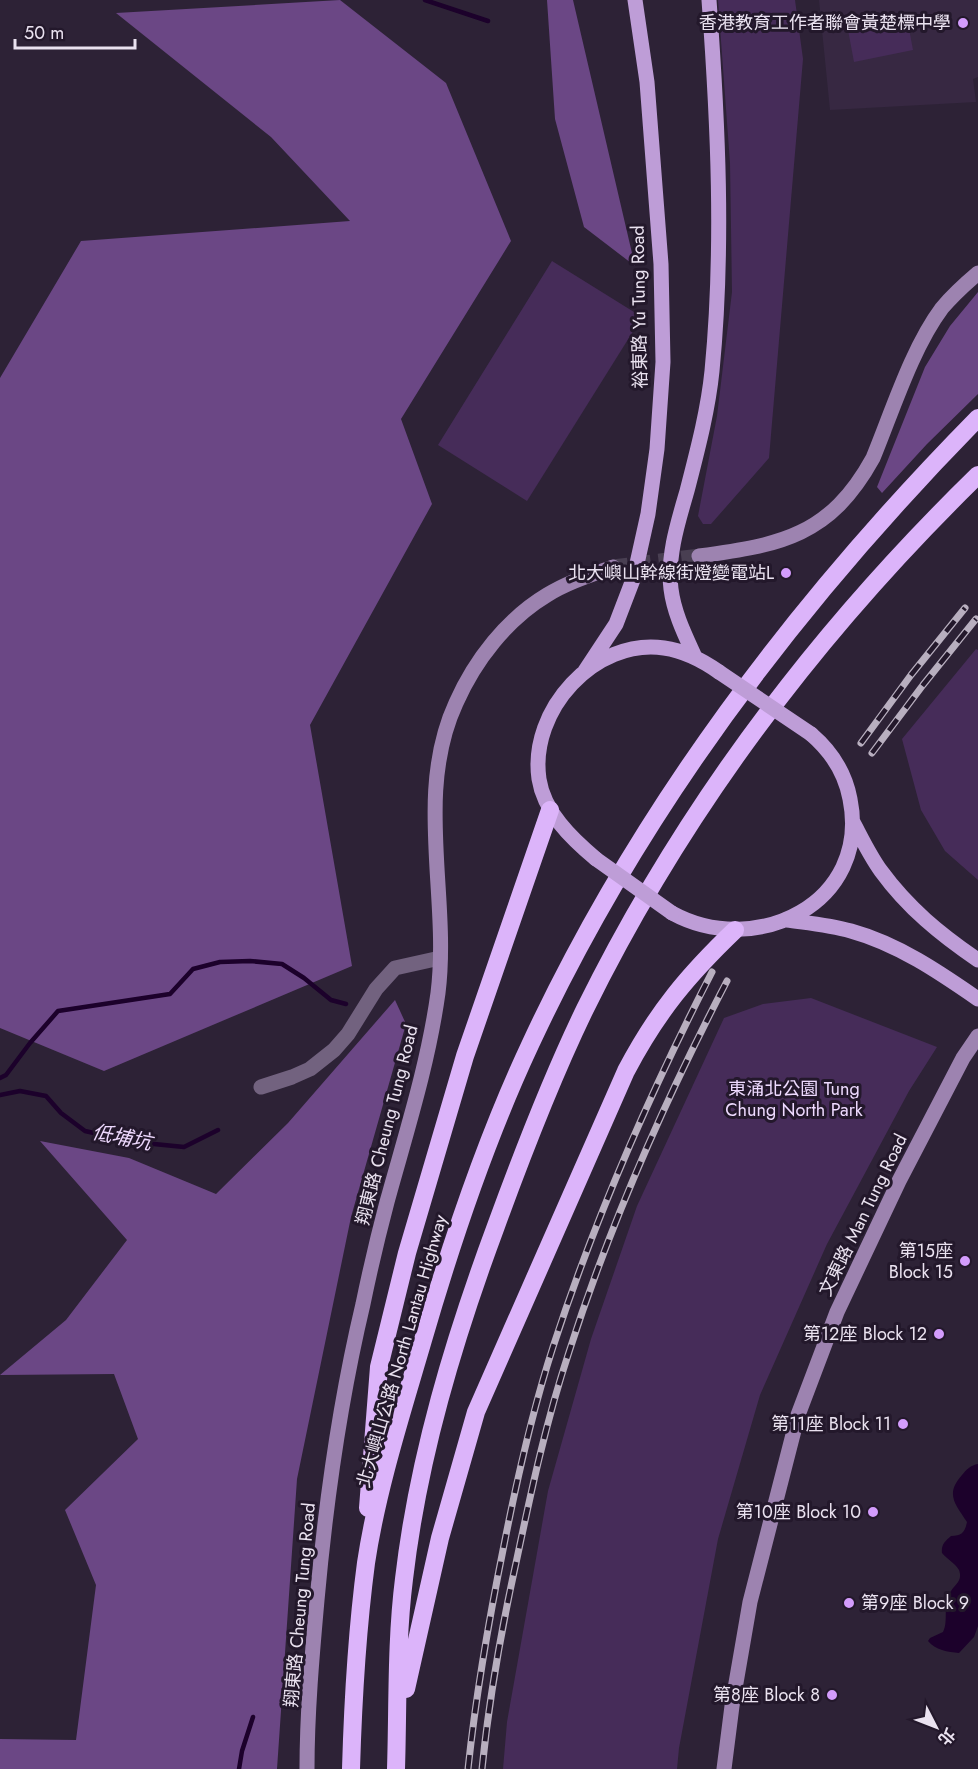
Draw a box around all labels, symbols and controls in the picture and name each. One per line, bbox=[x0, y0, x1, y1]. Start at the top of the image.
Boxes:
place label: 香港教育工作者聯會黃楚標中學 bbox=[699, 10, 951, 36]
scale bar bbox=[15, 12, 135, 50]
marker: 香港教育工作者聯會黃楚標中學 bbox=[956, 16, 970, 30]
text: 50 m bbox=[24, 20, 64, 46]
street label: 裕東路 Yu Tung Road bbox=[625, 225, 653, 389]
place label: 北大嶼山幹線街燈變電站L bbox=[568, 560, 774, 586]
marker: 北大嶼山幹線街燈變電站L bbox=[779, 566, 793, 580]
street label: 翔東路 Cheung Tung Road bbox=[350, 1022, 424, 1228]
park label: 東涌北公園 Tung Chung North Park bbox=[725, 1076, 863, 1123]
water label: 低埔坑 bbox=[90, 1118, 157, 1158]
street label: 文東路 Man Tung Road bbox=[812, 1129, 914, 1301]
street label: 北大嶼山公路 North Lantau Highway bbox=[351, 1212, 453, 1490]
place label: 第15座 Block 15 bbox=[889, 1238, 953, 1285]
marker: 第15座 Block 15 bbox=[958, 1254, 972, 1268]
place label: 第12座 Block 12 bbox=[803, 1321, 927, 1347]
marker: 第12座 Block 12 bbox=[932, 1327, 946, 1341]
place label: 第11座 Block 11 bbox=[771, 1411, 891, 1437]
marker: 第11座 Block 11 bbox=[896, 1417, 910, 1431]
place label: 第10座 Block 10 bbox=[736, 1499, 861, 1525]
street label: 翔東路 Cheung Tung Road bbox=[278, 1502, 322, 1708]
marker: 第10座 Block 10 bbox=[866, 1505, 880, 1519]
place label: 第9座 Block 9 bbox=[861, 1590, 969, 1616]
marker: 第9座 Block 9 bbox=[842, 1596, 856, 1610]
place label: 第8座 Block 8 bbox=[713, 1682, 820, 1708]
marker: 第8座 Block 8 bbox=[825, 1688, 839, 1702]
north arrow bbox=[906, 1697, 966, 1757]
text: 北 bbox=[933, 1723, 961, 1750]

